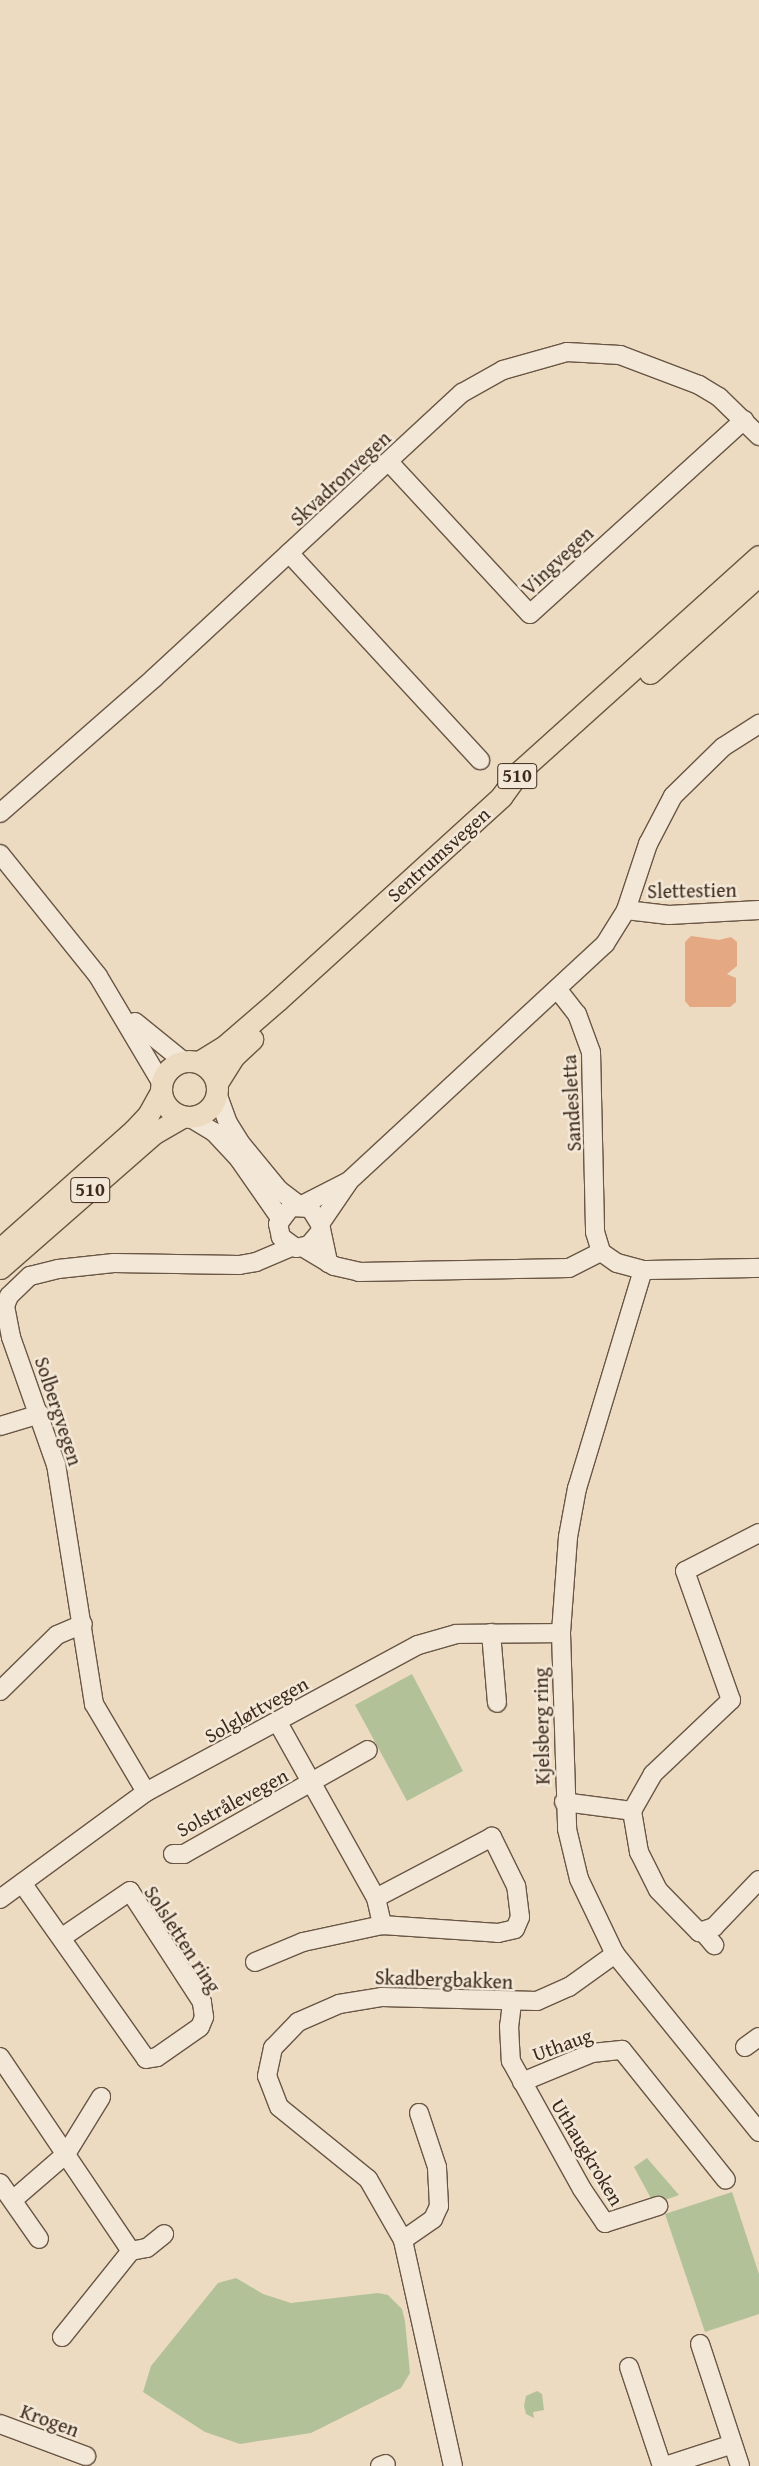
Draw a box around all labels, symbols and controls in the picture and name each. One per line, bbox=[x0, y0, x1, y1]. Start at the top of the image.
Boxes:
street label: Skvadronvegen bbox=[285, 425, 395, 531]
street label: Vingvegen bbox=[516, 521, 598, 599]
road number: 510 bbox=[497, 759, 537, 792]
street label: Sentrumsvegen bbox=[382, 802, 494, 906]
street label: Slettestien bbox=[647, 877, 737, 903]
street label: Sandesletta bbox=[556, 1054, 586, 1152]
road number: 510 bbox=[70, 1174, 110, 1206]
street label: Solbergvegen bbox=[30, 1354, 88, 1468]
street label: Kjelsberg ring bbox=[528, 1667, 554, 1785]
street label: Solgløttvegen bbox=[200, 1671, 312, 1747]
street label: Solstrålevegen bbox=[172, 1763, 292, 1841]
street label: Solsletten ring bbox=[140, 1881, 226, 1997]
street label: Skadbergbakken bbox=[374, 1965, 514, 1993]
street label: Uthaug bbox=[529, 2022, 595, 2066]
street label: Uthaugkroken bbox=[547, 2094, 629, 2210]
street label: Krogen bbox=[17, 2398, 83, 2442]

